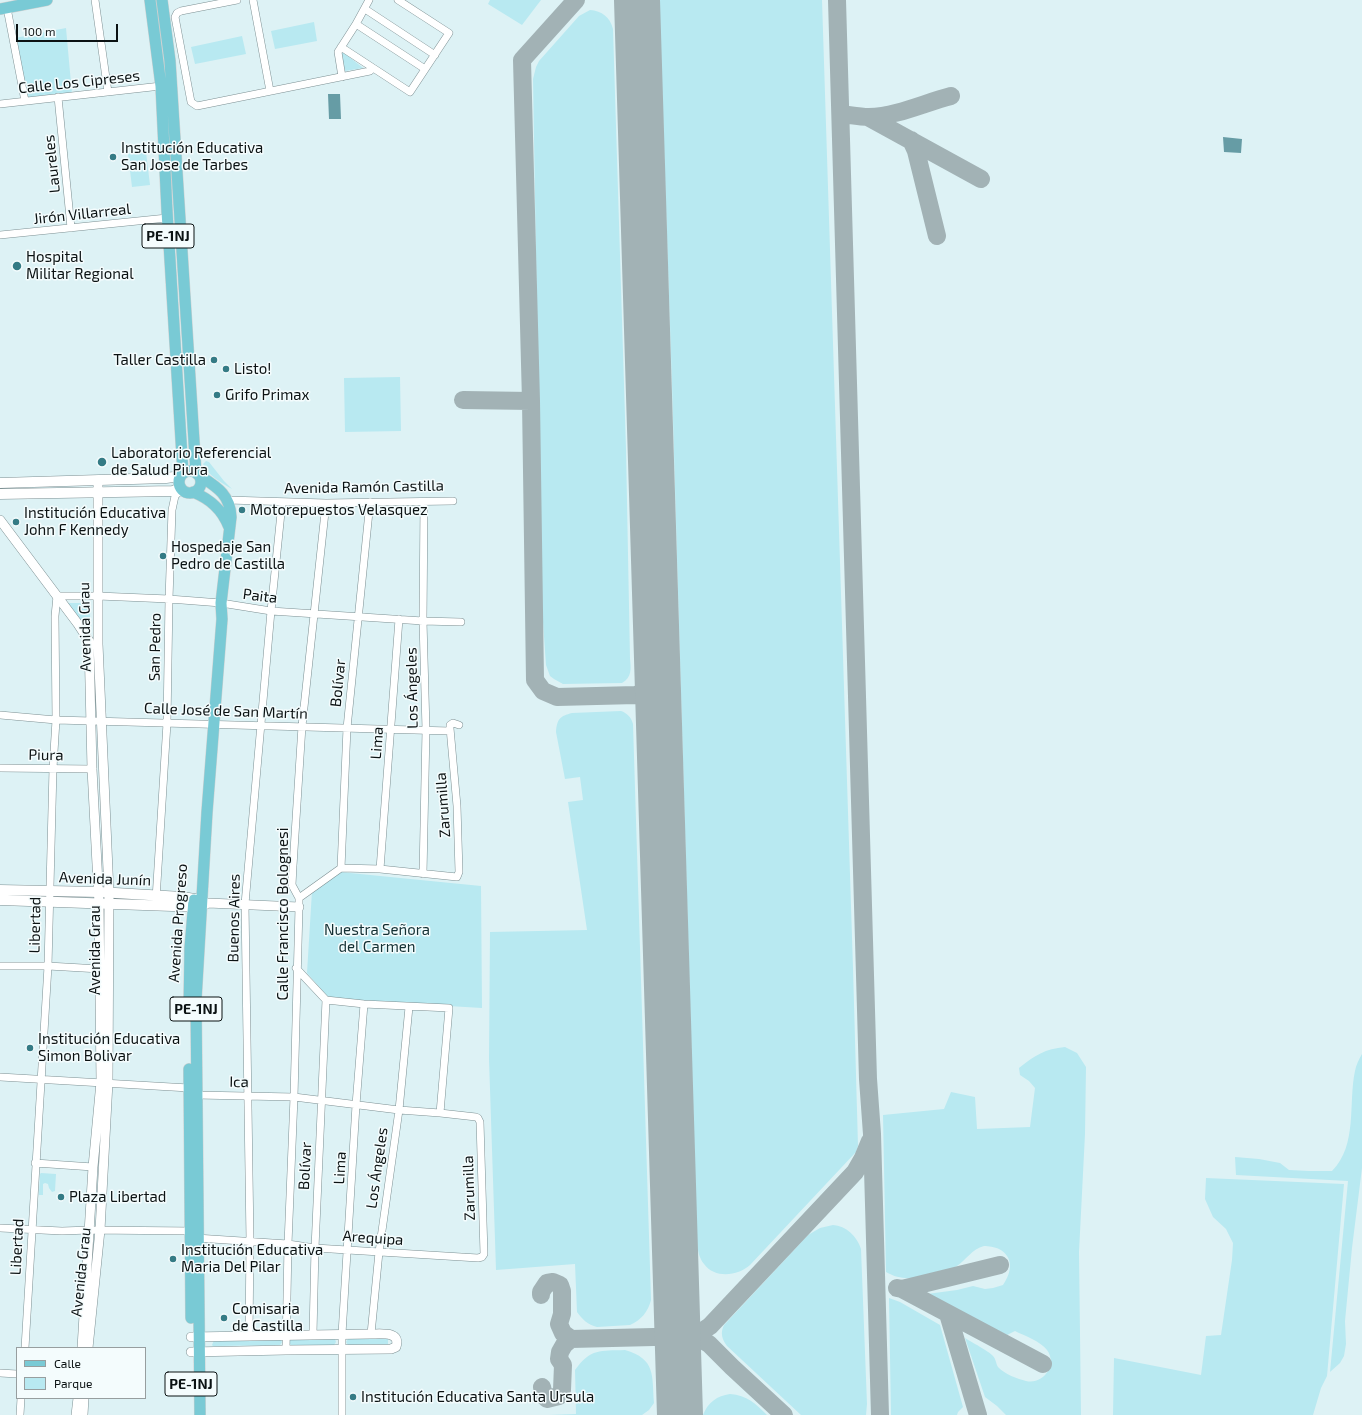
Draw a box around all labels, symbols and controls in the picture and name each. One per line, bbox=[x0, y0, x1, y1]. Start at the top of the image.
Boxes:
scale bar bbox=[18, 16, 120, 42]
text: 100 m bbox=[23, 24, 55, 38]
street label: Calle Los Cipreses bbox=[17, 67, 141, 97]
street label: Laureles bbox=[40, 134, 64, 194]
place label: Institución Educativa San Jose de Tarbes bbox=[121, 139, 263, 174]
marker: Institución Educativa San Jose de Tarbes bbox=[108, 152, 118, 162]
street label: Jirón Villarreal bbox=[32, 200, 132, 228]
road number: PE-1NJ bbox=[142, 224, 194, 248]
place label: Hospital Militar Regional bbox=[26, 248, 134, 283]
marker: Hospital Militar Regional bbox=[11, 260, 23, 272]
place label: Taller Castilla bbox=[113, 351, 206, 369]
marker: Taller Castilla bbox=[209, 355, 219, 365]
place label: Listo! bbox=[234, 360, 271, 378]
marker: Listo! bbox=[221, 364, 231, 374]
place label: Grifo Primax bbox=[225, 386, 309, 404]
marker: Grifo Primax bbox=[212, 390, 222, 400]
place label: Laboratorio Referencial de Salud Piura bbox=[111, 444, 271, 479]
marker: Laboratorio Referencial de Salud Piura bbox=[96, 456, 108, 468]
street label: Avenida Ramón Castilla bbox=[284, 477, 444, 497]
place label: Motorepuestos Velasquez bbox=[250, 501, 428, 519]
place label: Institución Educativa John F Kennedy bbox=[24, 504, 166, 539]
marker: Motorepuestos Velasquez bbox=[237, 505, 247, 515]
marker: Institución Educativa John F Kennedy bbox=[11, 517, 21, 527]
place label: Hospedaje San Pedro de Castilla bbox=[171, 538, 285, 573]
marker: Hospedaje San Pedro de Castilla bbox=[158, 551, 168, 561]
street label: Avenida Grau bbox=[75, 582, 95, 672]
street label: Paita bbox=[242, 585, 278, 607]
street label: San Pedro bbox=[145, 613, 165, 681]
street label: Los Ángeles bbox=[402, 647, 422, 729]
street label: Bolívar bbox=[327, 658, 349, 708]
street label: Calle José de San Martín bbox=[144, 699, 308, 723]
street label: Lima bbox=[367, 726, 387, 760]
street label: Piura bbox=[28, 746, 64, 764]
street label: Zarumilla bbox=[432, 772, 454, 838]
street label: Calle Francisco Bolognesi bbox=[274, 828, 292, 1000]
street label: Avenida Progreso bbox=[165, 863, 191, 983]
street label: Avenida Junín bbox=[59, 868, 151, 890]
street label: Buenos Aires bbox=[224, 874, 244, 962]
street label: Libertad bbox=[26, 897, 44, 953]
street label: Avenida Grau bbox=[86, 905, 104, 995]
park label: Nuestra Señora del Carmen bbox=[324, 921, 430, 956]
road number: PE-1NJ bbox=[170, 997, 222, 1021]
place label: Institución Educativa Simon Bolivar bbox=[38, 1030, 180, 1065]
marker: Institución Educativa Simon Bolivar bbox=[25, 1043, 35, 1053]
street label: Ica bbox=[229, 1073, 249, 1091]
street label: Los Ángeles bbox=[362, 1126, 392, 1210]
street label: Bolívar bbox=[295, 1141, 315, 1191]
street label: Lima bbox=[330, 1151, 350, 1185]
street label: Zarumilla bbox=[459, 1155, 479, 1221]
place label: Plaza Libertad bbox=[69, 1188, 166, 1206]
marker: Plaza Libertad bbox=[56, 1192, 66, 1202]
street label: Libertad bbox=[7, 1218, 27, 1276]
street label: Avenida Grau bbox=[67, 1226, 95, 1318]
street label: Arequipa bbox=[342, 1227, 404, 1249]
place label: Institución Educativa Maria Del Pilar bbox=[181, 1241, 323, 1276]
marker: Institución Educativa Maria Del Pilar bbox=[168, 1254, 178, 1264]
place label: Comisaria de Castilla bbox=[232, 1300, 303, 1335]
marker: Comisaria de Castilla bbox=[219, 1313, 229, 1323]
legend bbox=[16, 1347, 146, 1399]
text: Calle bbox=[54, 1356, 81, 1370]
road number: PE-1NJ bbox=[165, 1372, 217, 1396]
text: Parque bbox=[54, 1376, 92, 1390]
place label: Institución Educativa Santa Ursula bbox=[361, 1388, 594, 1406]
marker: Institución Educativa Santa Ursula bbox=[348, 1392, 358, 1402]

